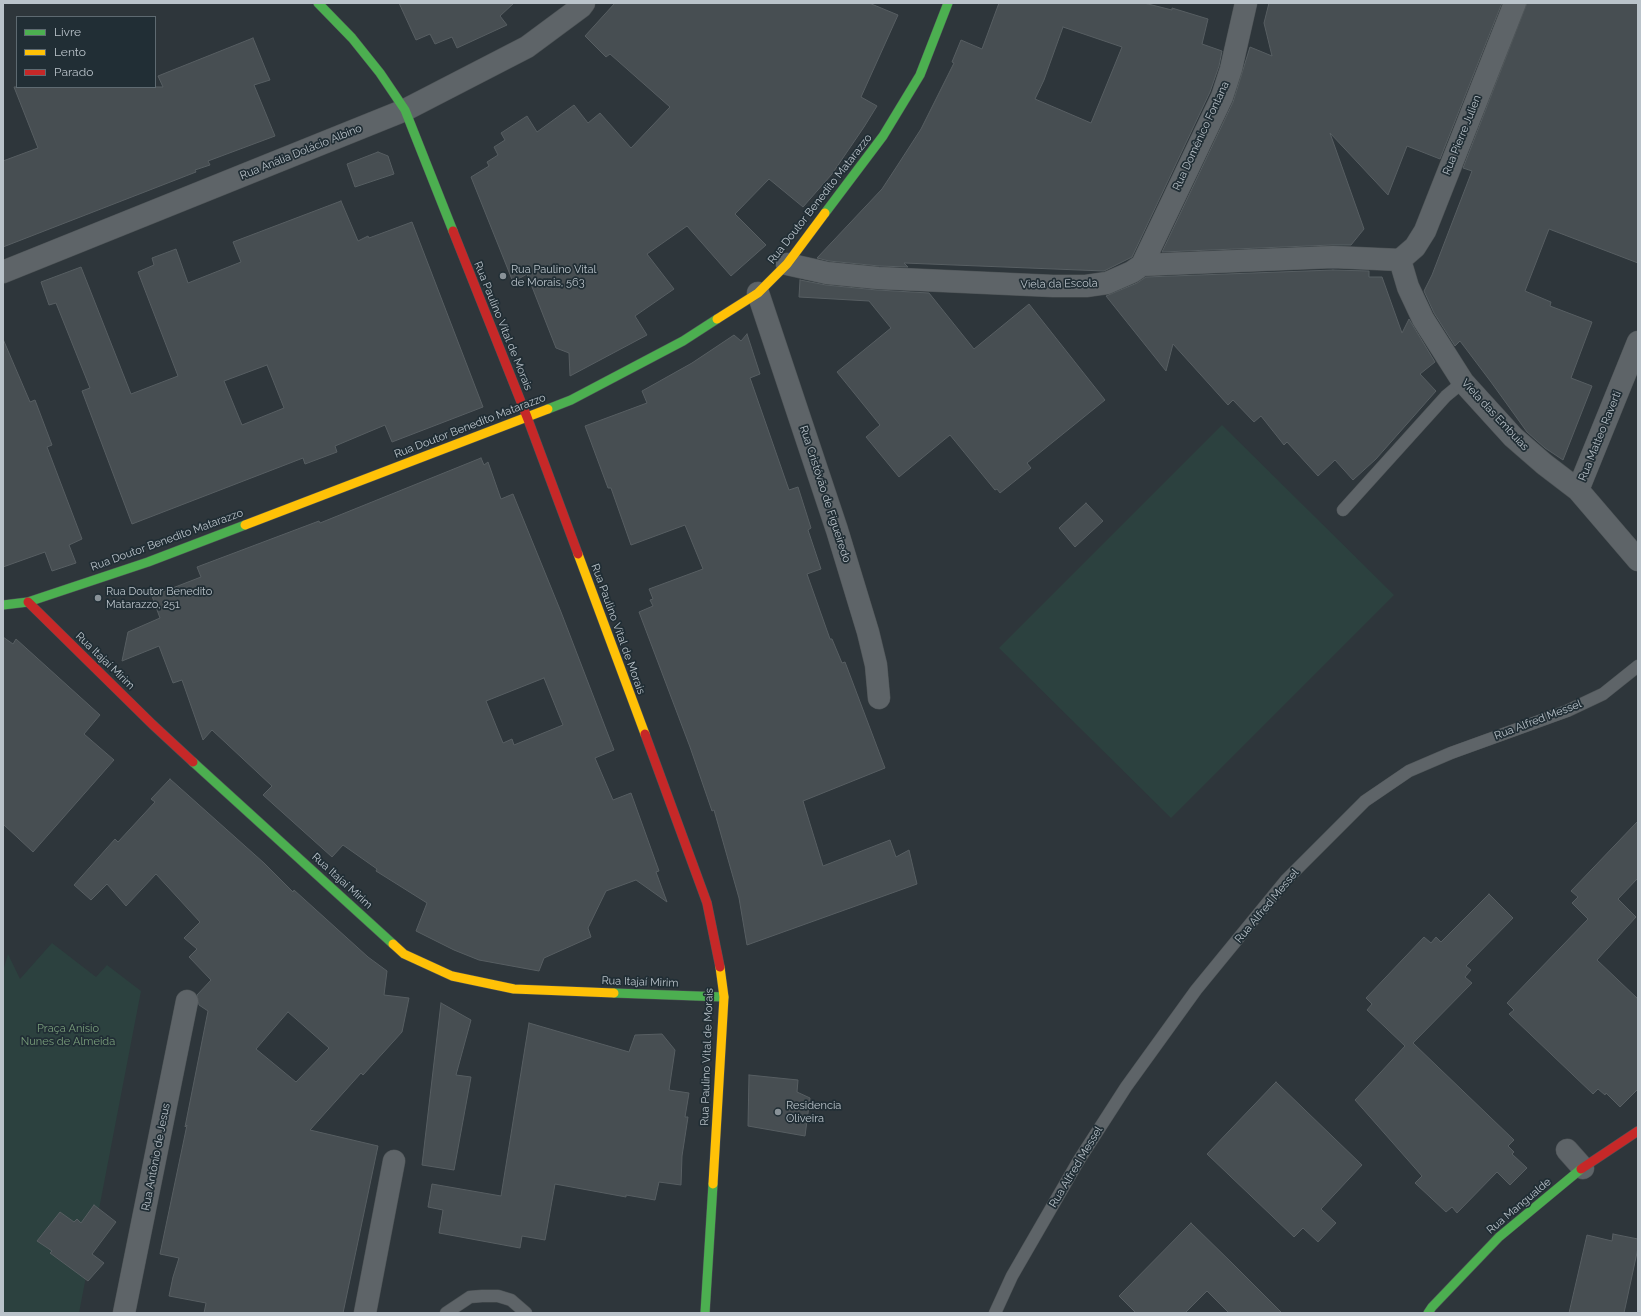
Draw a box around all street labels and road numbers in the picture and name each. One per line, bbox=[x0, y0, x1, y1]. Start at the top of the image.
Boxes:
street label: Rua Domênico Fontana bbox=[1170, 79, 1232, 193]
street label: Rua Pierre Julien bbox=[1440, 93, 1484, 177]
street label: Rua Anália Dolácio Albino bbox=[238, 121, 364, 183]
street label: Rua Doutor Benedito Matarazzo bbox=[765, 131, 875, 267]
street label: Rua Paulino Vital de Morais bbox=[471, 260, 535, 392]
street label: Viela da Escola bbox=[1020, 277, 1098, 291]
street label: Viela das Embuias bbox=[1459, 377, 1531, 453]
street label: Rua Matteo Raverti bbox=[1576, 389, 1624, 483]
street label: Rua Doutor Benedito Matarazzo bbox=[392, 391, 548, 461]
street label: Rua Cristóvão de Figueiredo bbox=[797, 424, 853, 564]
street label: Rua Doutor Benedito Matarazzo bbox=[89, 506, 245, 574]
street label: Rua Paulino Vital de Morais bbox=[588, 562, 648, 696]
street label: Rua Itajaí Mirim bbox=[73, 630, 137, 692]
street label: Rua Alfred Messel bbox=[1493, 697, 1583, 743]
street label: Rua Itajaí Mirim bbox=[309, 850, 375, 912]
street label: Rua Alfred Messel bbox=[1232, 866, 1302, 946]
street label: Rua Itajaí Mirim bbox=[601, 974, 679, 990]
street label: Rua Paulino Vital de Morais bbox=[698, 988, 716, 1126]
street label: Rua Antônio de Jesus bbox=[139, 1102, 173, 1212]
street label: Rua Alfred Messel bbox=[1047, 1124, 1105, 1210]
street label: Rua Mangualde bbox=[1484, 1175, 1554, 1237]

